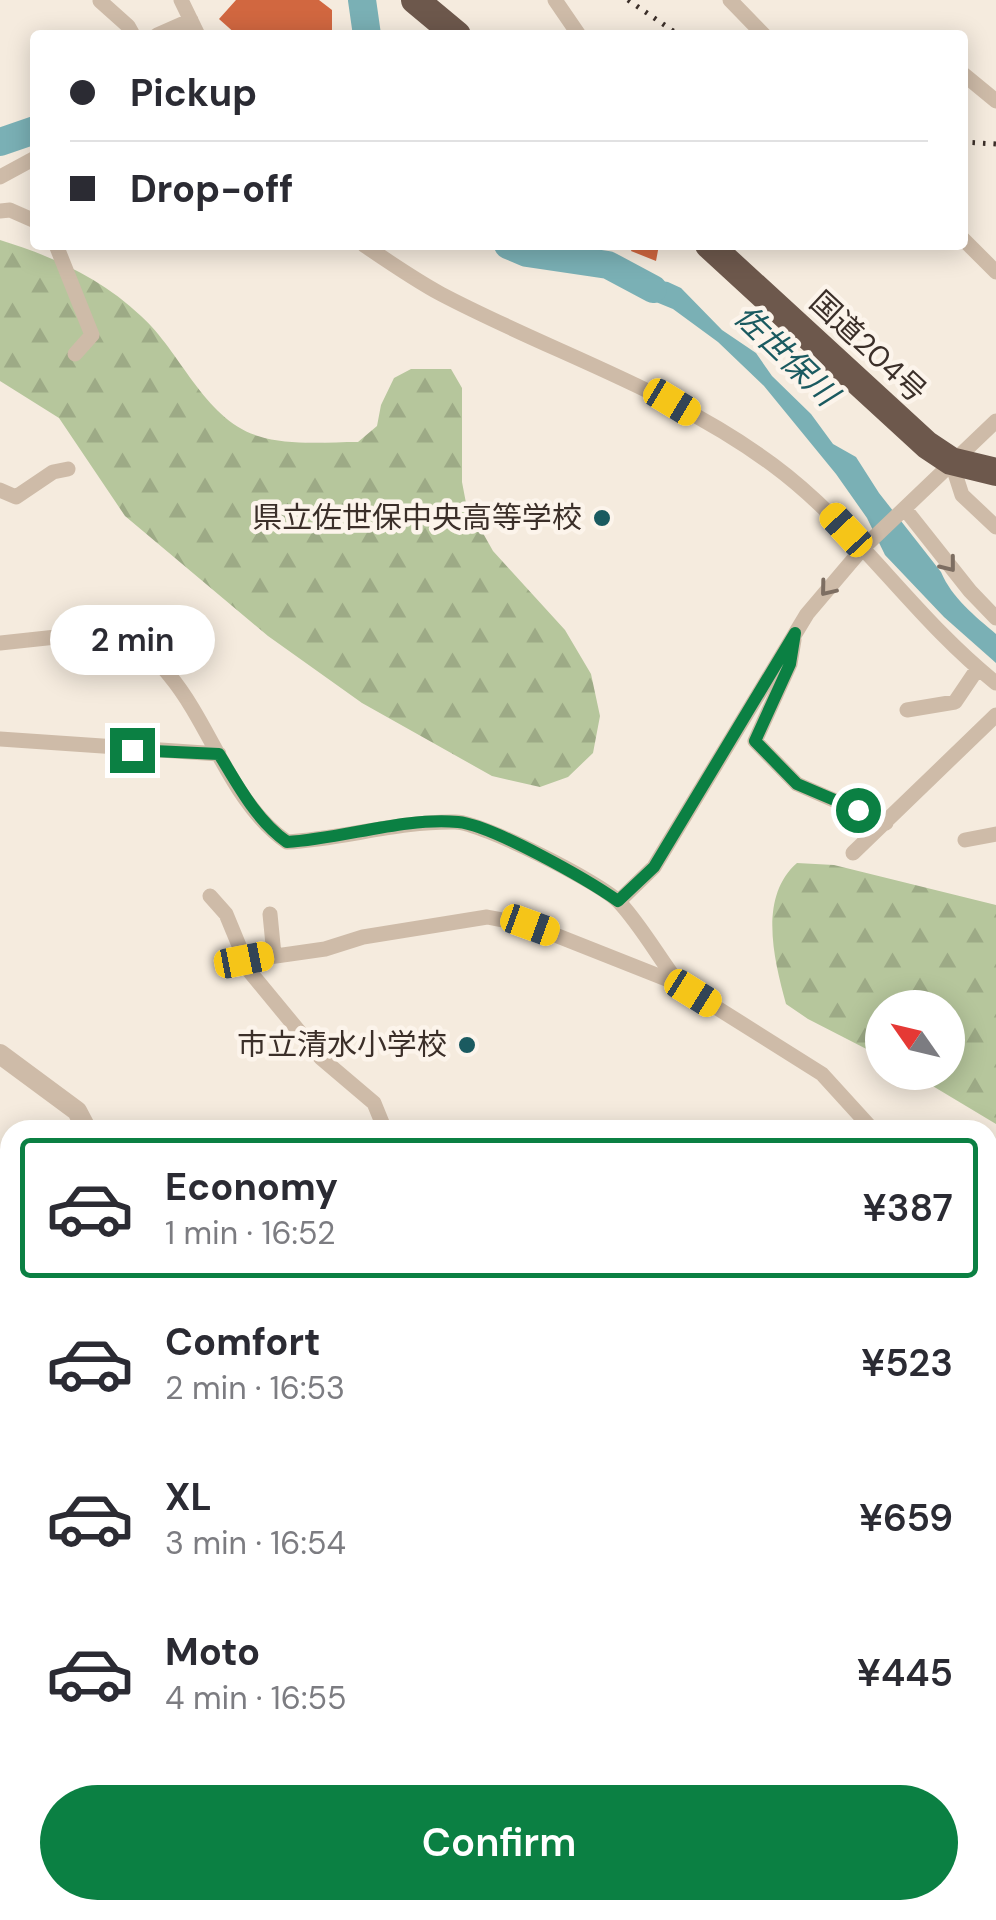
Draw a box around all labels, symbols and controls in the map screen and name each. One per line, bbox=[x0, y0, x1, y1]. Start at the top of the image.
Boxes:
text: Pickup bbox=[130, 68, 257, 118]
text: Drop-off bbox=[130, 164, 293, 214]
street label: 国道204号 bbox=[802, 283, 935, 411]
water label: 佐世保川 bbox=[725, 295, 849, 417]
car bbox=[639, 374, 705, 430]
place label: 県立佐世保中央高等学校 bbox=[252, 498, 582, 537]
car bbox=[815, 498, 877, 562]
marker: 県立佐世保中央高等学校 bbox=[591, 507, 613, 529]
one-way arrow bbox=[937, 553, 955, 571]
one-way arrow bbox=[821, 578, 839, 596]
callout: 2 min bbox=[49, 605, 214, 675]
text: 2 min bbox=[91, 619, 174, 661]
route end bbox=[110, 728, 155, 773]
route start bbox=[836, 788, 881, 833]
car bbox=[497, 901, 563, 949]
car bbox=[212, 940, 276, 980]
car bbox=[660, 964, 726, 1022]
north arrow bbox=[865, 990, 965, 1090]
map controls bbox=[865, 990, 965, 1090]
place label: 市立清水小学校 bbox=[237, 1025, 447, 1064]
marker: 市立清水小学校 bbox=[456, 1034, 478, 1056]
text: Economy bbox=[165, 1162, 338, 1212]
icon: car bbox=[45, 1163, 135, 1253]
text: ¥387 bbox=[863, 1183, 953, 1233]
text: 1 min · 16:52 bbox=[165, 1212, 335, 1254]
text: Comfort bbox=[165, 1317, 321, 1367]
icon: car bbox=[45, 1318, 135, 1408]
text: ¥523 bbox=[861, 1338, 953, 1388]
text: 2 min · 16:53 bbox=[165, 1367, 345, 1409]
text: XL bbox=[165, 1472, 212, 1522]
icon: car bbox=[45, 1473, 135, 1563]
text: ¥659 bbox=[859, 1493, 953, 1543]
text: 3 min · 16:54 bbox=[165, 1522, 346, 1564]
text: Moto bbox=[165, 1627, 260, 1677]
icon: car bbox=[45, 1628, 135, 1718]
text: ¥445 bbox=[857, 1648, 953, 1698]
text: 4 min · 16:55 bbox=[165, 1677, 346, 1719]
button: Confirm bbox=[40, 1785, 958, 1900]

